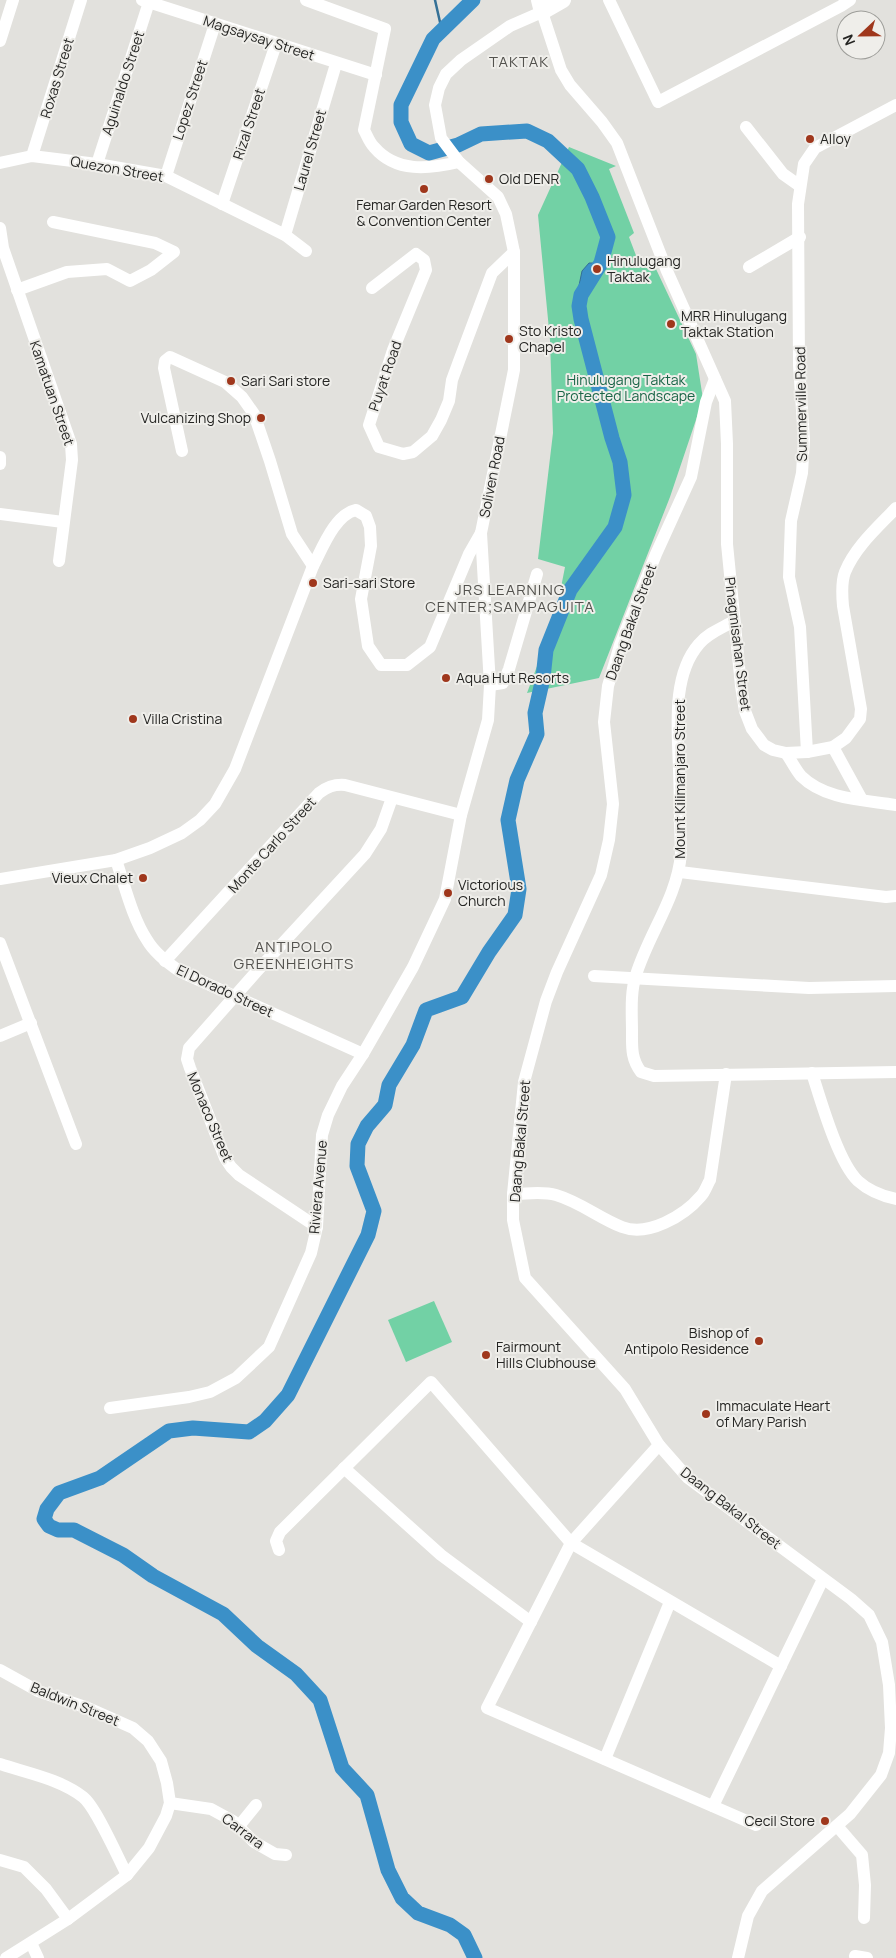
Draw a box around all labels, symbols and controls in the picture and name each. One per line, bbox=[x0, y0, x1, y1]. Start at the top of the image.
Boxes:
north arrow bbox=[836, 10, 886, 60]
street label: Magsaysay Street bbox=[201, 11, 318, 65]
street label: Aguinaldo Street bbox=[97, 28, 148, 137]
text: N bbox=[838, 32, 859, 48]
street label: Roxas Street bbox=[35, 35, 78, 120]
district label: TAKTAK bbox=[489, 51, 549, 72]
street label: Lopez Street bbox=[168, 57, 212, 142]
street label: Rizal Street bbox=[228, 85, 269, 162]
street label: Laurel Street bbox=[289, 107, 330, 193]
place label: Alloy bbox=[820, 129, 851, 148]
marker: Alloy bbox=[804, 133, 816, 145]
street label: Quezon Street bbox=[69, 151, 165, 186]
place label: Old DENR bbox=[499, 169, 559, 188]
marker: Old DENR bbox=[483, 173, 495, 185]
marker: Femar Garden Resort & Convention Center bbox=[418, 183, 430, 195]
place label: Femar Garden Resort & Convention Center bbox=[356, 195, 492, 230]
place label: Hinulugang Taktak bbox=[607, 251, 681, 286]
marker: Hinulugang Taktak bbox=[591, 263, 603, 275]
place label: MRR Hinulugang Taktak Station bbox=[681, 306, 787, 341]
marker: MRR Hinulugang Taktak Station bbox=[665, 318, 677, 330]
place label: Sto Kristo Chapel bbox=[519, 321, 582, 356]
marker: Sto Kristo Chapel bbox=[503, 333, 515, 345]
street label: Kamatuan Street bbox=[26, 338, 79, 448]
street label: Puyat Road bbox=[364, 338, 405, 414]
street label: Summerville Road bbox=[790, 346, 811, 462]
park label: Hinulugang Taktak Protected Landscape bbox=[557, 370, 695, 405]
place label: Sari Sari store bbox=[241, 371, 330, 390]
marker: Sari Sari store bbox=[225, 375, 237, 387]
place label: Vulcanizing Shop bbox=[141, 408, 251, 427]
marker: Vulcanizing Shop bbox=[255, 412, 267, 424]
street label: Soliven Road bbox=[474, 435, 509, 519]
street label: Daang Bakal Street bbox=[601, 561, 661, 683]
place label: Sari-sari Store bbox=[323, 573, 415, 592]
street label: Pinagmisahan Street bbox=[721, 576, 756, 712]
marker: Sari-sari Store bbox=[307, 577, 319, 589]
district label: JRS LEARNING CENTER;SAMPAGUITA bbox=[425, 579, 595, 617]
place label: Aqua Hut Resorts bbox=[456, 668, 569, 687]
marker: Aqua Hut Resorts bbox=[440, 672, 452, 684]
street label: Mount Kilimanjaro Street bbox=[670, 699, 689, 859]
place label: Villa Cristina bbox=[143, 709, 222, 728]
marker: Villa Cristina bbox=[127, 713, 139, 725]
street label: Monte Carlo Street bbox=[223, 792, 320, 897]
place label: Vieux Chalet bbox=[52, 868, 133, 887]
marker: Vieux Chalet bbox=[137, 872, 149, 884]
place label: Victorious Church bbox=[458, 875, 523, 910]
marker: Victorious Church bbox=[442, 887, 454, 899]
district label: ANTIPOLO GREENHEIGHTS bbox=[234, 936, 354, 974]
street label: El Dorado Street bbox=[174, 960, 277, 1021]
street label: Monaco Street bbox=[183, 1069, 238, 1165]
street label: Daang Bakal Street bbox=[505, 1079, 534, 1203]
street label: Riviera Avenue bbox=[304, 1139, 331, 1235]
place label: Bishop of Antipolo Residence bbox=[624, 1323, 749, 1358]
marker: Bishop of Antipolo Residence bbox=[753, 1335, 765, 1347]
place label: Fairmount Hills Clubhouse bbox=[496, 1337, 596, 1372]
marker: Fairmount Hills Clubhouse bbox=[480, 1349, 492, 1361]
place label: Immaculate Heart of Mary Parish bbox=[716, 1396, 831, 1431]
marker: Immaculate Heart of Mary Parish bbox=[700, 1408, 712, 1420]
street label: Daang Bakal Street bbox=[677, 1462, 786, 1553]
street label: Baldwin Street bbox=[28, 1677, 123, 1730]
street label: Carrara bbox=[218, 1809, 268, 1853]
place label: Cecil Store bbox=[745, 1811, 815, 1830]
marker: Cecil Store bbox=[819, 1815, 831, 1827]

